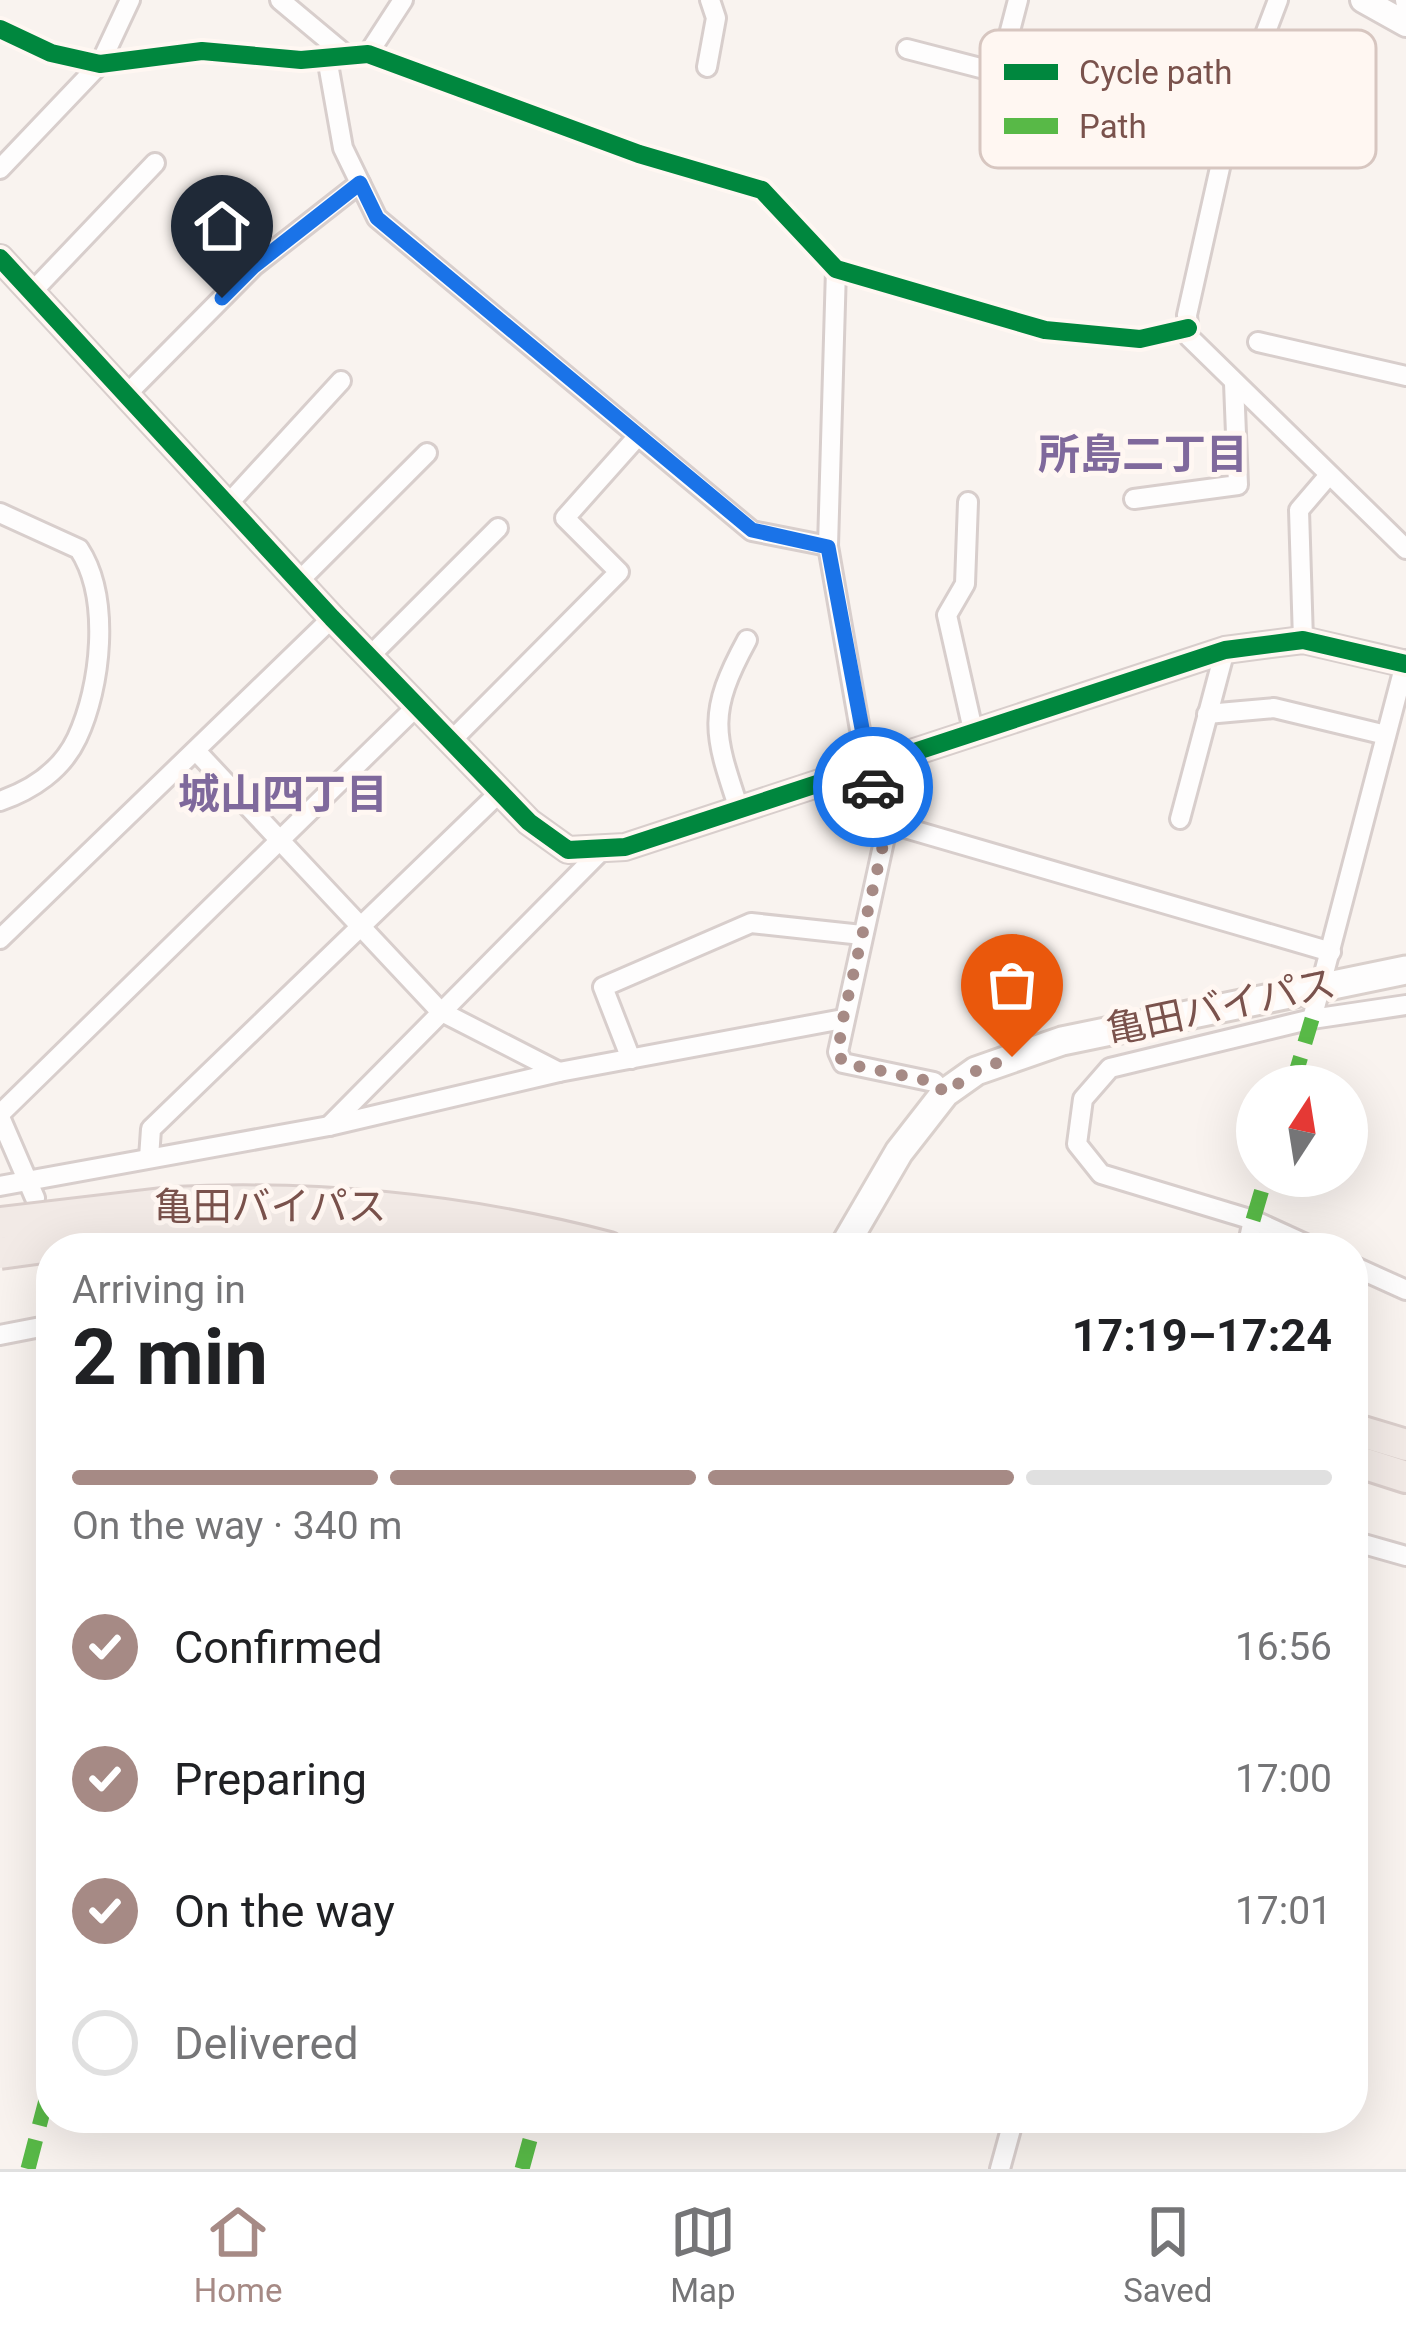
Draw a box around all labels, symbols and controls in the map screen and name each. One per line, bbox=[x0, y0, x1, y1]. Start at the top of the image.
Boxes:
legend bbox=[980, 30, 1376, 168]
text: Cycle path bbox=[1079, 53, 1232, 92]
text: Path bbox=[1079, 107, 1147, 146]
pin bbox=[171, 175, 273, 298]
icon: home bbox=[189, 193, 255, 259]
district label: 所島二丁目 bbox=[1038, 430, 1248, 479]
courier bbox=[813, 727, 933, 847]
icon: car bbox=[840, 754, 906, 820]
district label: 城山四丁目 bbox=[178, 770, 388, 819]
pin bbox=[961, 934, 1063, 1057]
icon: bag bbox=[979, 952, 1045, 1018]
street label: 亀田バイパス bbox=[1102, 960, 1340, 1054]
north arrow bbox=[1236, 1065, 1368, 1197]
map controls bbox=[1236, 1065, 1368, 1197]
street label: 亀田バイパス bbox=[153, 1184, 387, 1230]
text: Arriving in bbox=[72, 1267, 246, 1313]
text: 17:19–17:24 bbox=[1072, 1309, 1332, 1362]
text: 2 min bbox=[72, 1312, 268, 1403]
text: On the way · 340 m bbox=[72, 1503, 403, 1549]
icon: check bbox=[72, 1614, 138, 1680]
text: Confirmed bbox=[174, 1621, 383, 1674]
text: 16:56 bbox=[1235, 1624, 1332, 1670]
icon: check bbox=[72, 1746, 138, 1812]
text: Preparing bbox=[174, 1753, 367, 1806]
text: 17:00 bbox=[1235, 1756, 1332, 1802]
icon: check bbox=[72, 1878, 138, 1944]
text: On the way bbox=[174, 1885, 395, 1938]
text: 17:01 bbox=[1235, 1888, 1332, 1934]
text: Delivered bbox=[174, 2017, 359, 2070]
tab: Home bbox=[194, 2199, 282, 2310]
tab: Map bbox=[670, 2199, 736, 2310]
tab: Saved bbox=[1123, 2199, 1212, 2310]

